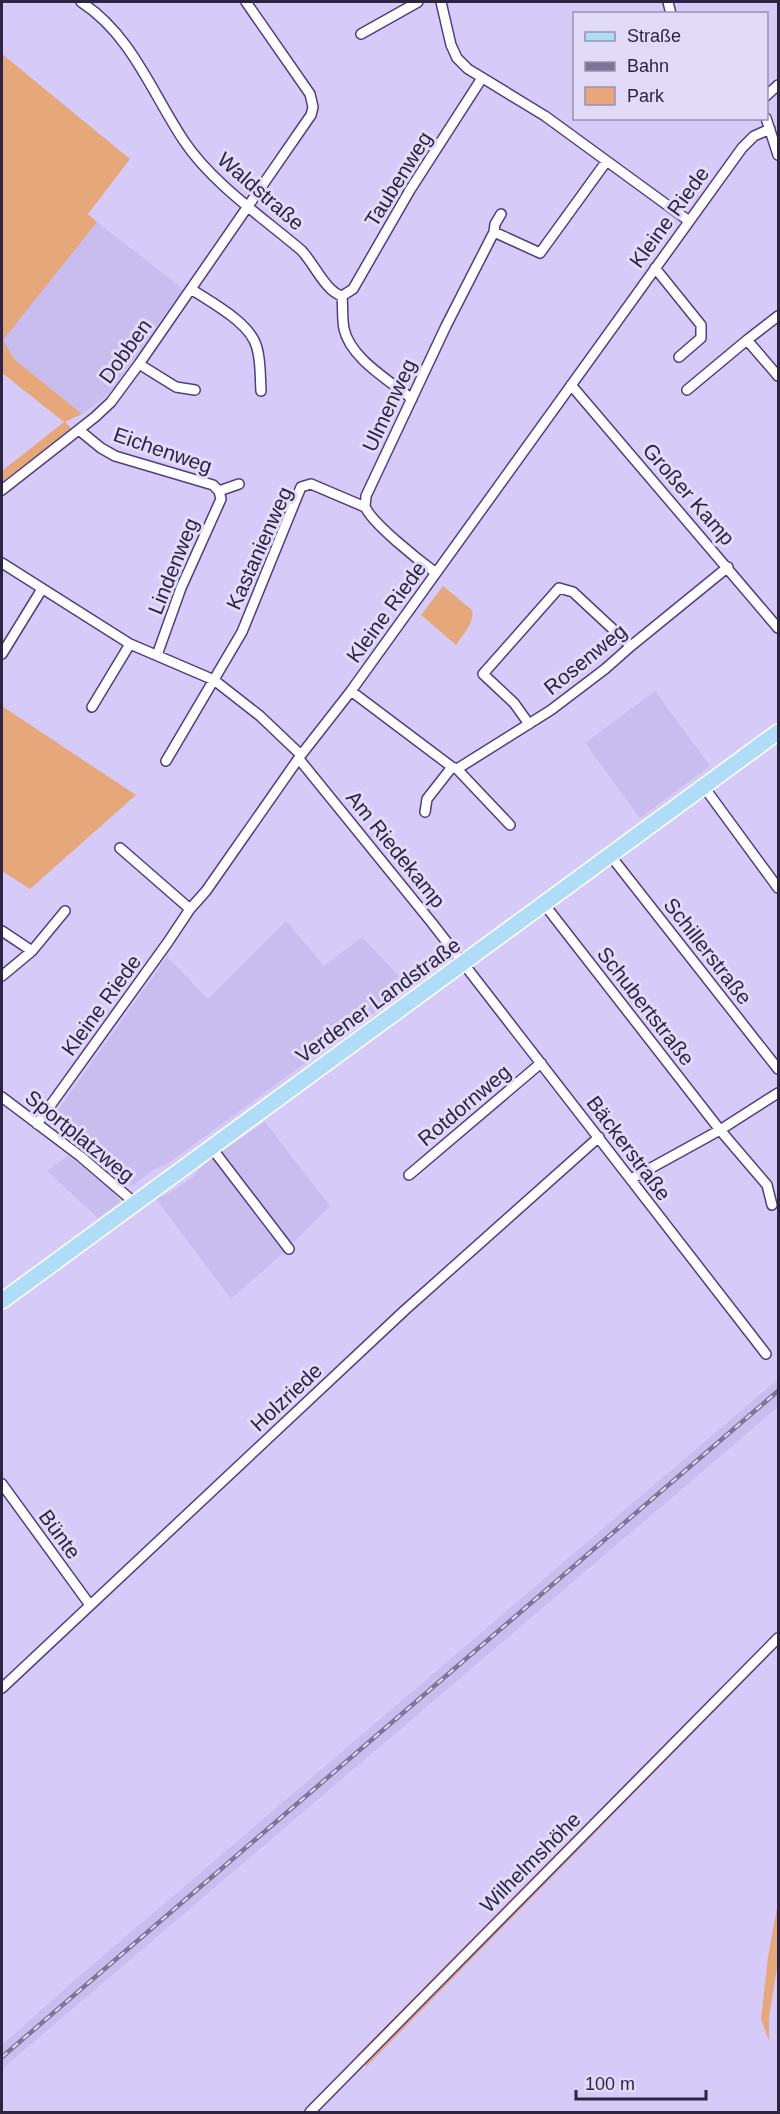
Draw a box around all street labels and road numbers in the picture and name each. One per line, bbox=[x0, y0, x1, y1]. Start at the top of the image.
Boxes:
street label: Taubenweg bbox=[360, 127, 436, 231]
street label: Waldstraße bbox=[213, 147, 309, 235]
street label: Kleine Riede bbox=[625, 162, 713, 272]
street label: Dobben bbox=[94, 314, 156, 388]
street label: Ulmenweg bbox=[358, 355, 420, 455]
street label: Eichenweg bbox=[111, 422, 215, 478]
street label: Großer Kamp bbox=[639, 438, 739, 550]
street label: Kastanienweg bbox=[222, 483, 296, 613]
street label: Lindenweg bbox=[143, 515, 203, 617]
street label: Kleine Riede bbox=[342, 557, 430, 667]
street label: Rosenweg bbox=[539, 619, 631, 699]
street label: Am Riedekamp bbox=[342, 786, 450, 912]
street label: Schillerstraße bbox=[659, 893, 757, 1009]
street label: Verdener Landstraße bbox=[291, 933, 465, 1067]
street label: Schubertstraße bbox=[593, 942, 699, 1070]
street label: Kleine Riede bbox=[57, 950, 145, 1060]
street label: Rotdornweg bbox=[413, 1060, 515, 1150]
street label: Sportplatzweg bbox=[21, 1085, 139, 1187]
street label: Bäckerstraße bbox=[582, 1091, 676, 1205]
street label: Holzriede bbox=[246, 1358, 326, 1436]
street label: Bünte bbox=[35, 1505, 85, 1563]
street label: Wilhelmshöhe bbox=[475, 1807, 585, 1917]

